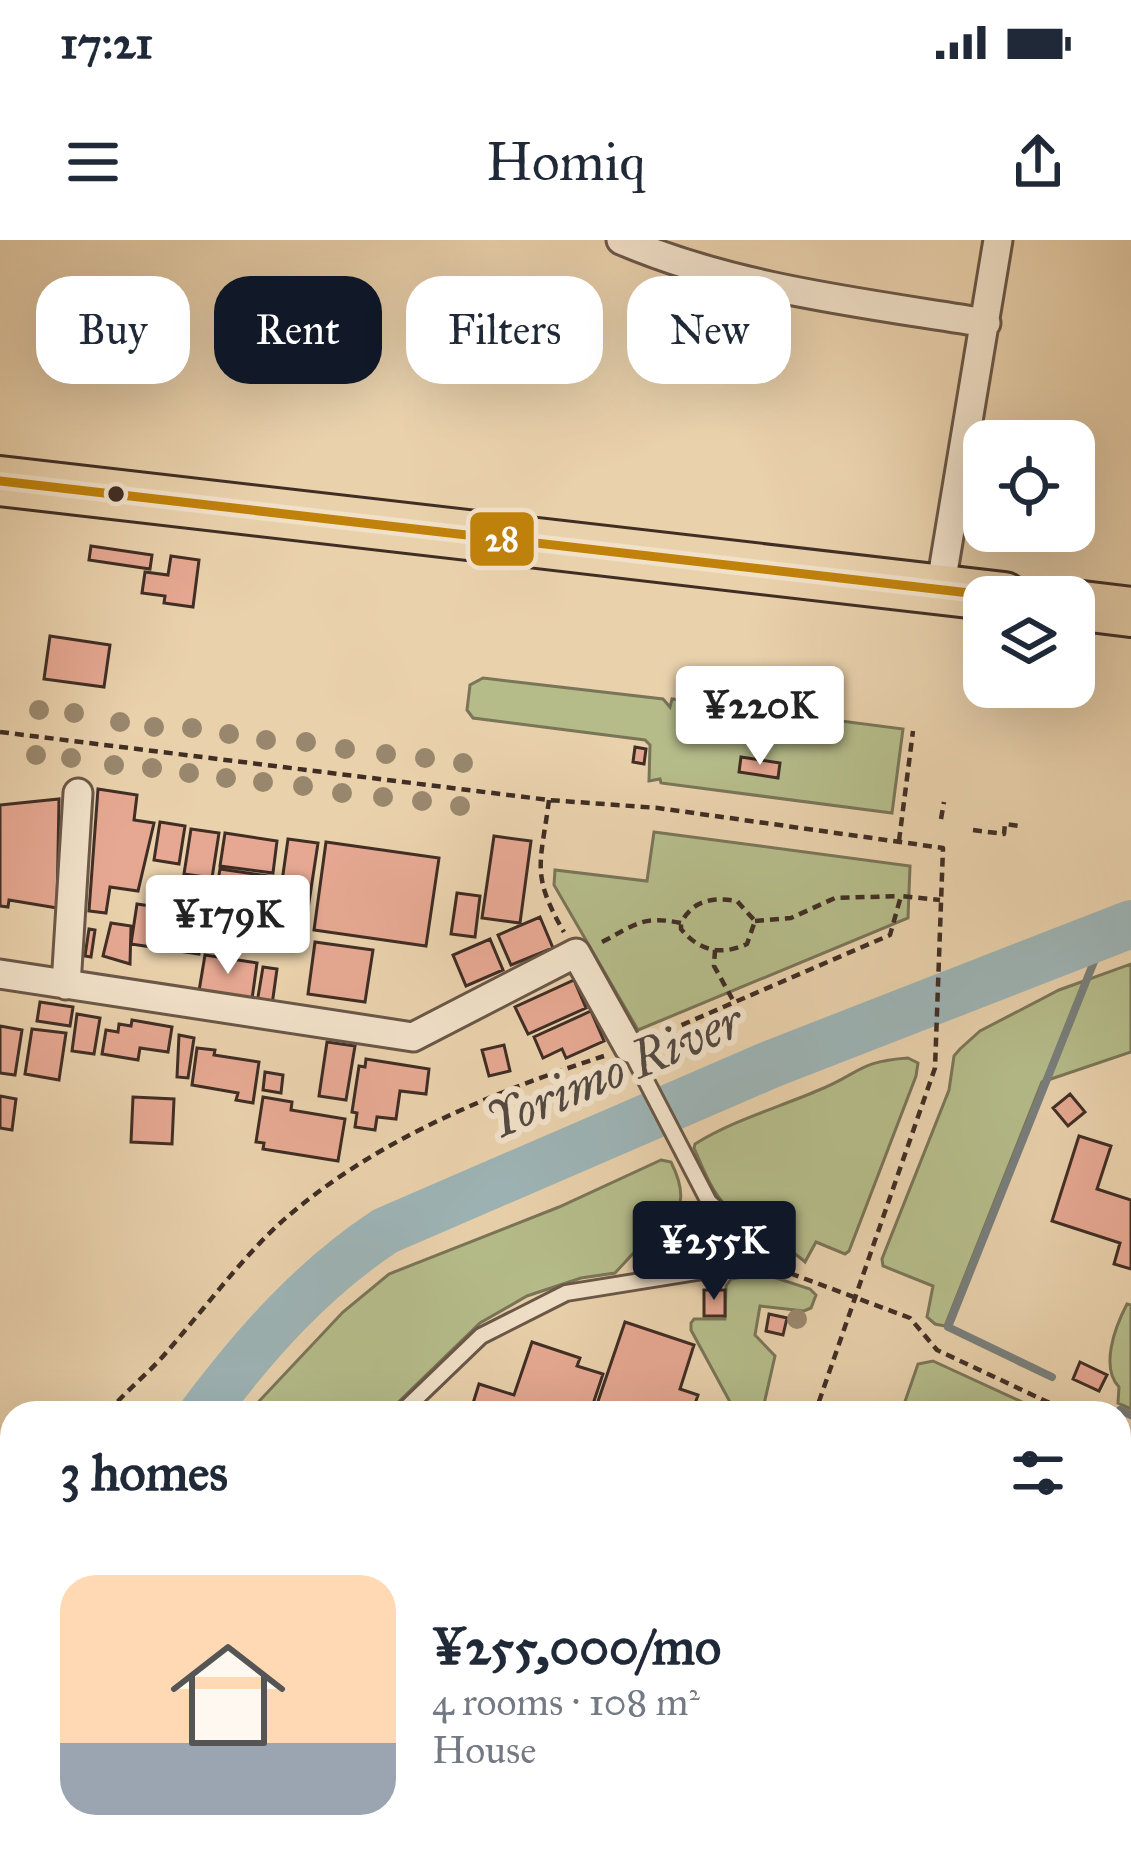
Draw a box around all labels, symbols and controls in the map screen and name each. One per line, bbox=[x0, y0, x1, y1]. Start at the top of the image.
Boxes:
text: 17:21 bbox=[60, 15, 153, 70]
icon: menu bbox=[60, 129, 126, 195]
text: Homiq bbox=[486, 129, 645, 195]
icon: share bbox=[1005, 129, 1071, 195]
chip: Buy bbox=[36, 276, 190, 384]
chip: Rent bbox=[214, 276, 382, 384]
chip: Filters bbox=[406, 276, 603, 384]
chip: New bbox=[627, 276, 791, 384]
map controls bbox=[963, 420, 1095, 708]
button: locate bbox=[963, 420, 1095, 552]
unlabelled marker bbox=[105, 483, 127, 505]
line badge: 28 bbox=[468, 510, 536, 568]
text: 28 bbox=[485, 520, 519, 560]
button: layers bbox=[963, 576, 1095, 708]
pin: ¥220K bbox=[676, 666, 844, 768]
text: ¥220K bbox=[703, 681, 817, 729]
pin: ¥179K bbox=[144, 875, 312, 977]
text: ¥179K bbox=[173, 890, 283, 938]
water label: Yorimo River bbox=[477, 988, 754, 1153]
pin: ¥255K bbox=[630, 1201, 798, 1303]
text: ¥255K bbox=[660, 1216, 768, 1264]
icon: filters bbox=[1005, 1440, 1071, 1506]
text: 3 homes bbox=[60, 1442, 228, 1504]
text: ¥255,000/mo bbox=[432, 1616, 721, 1678]
icon: home bbox=[156, 1623, 300, 1767]
text: 4 rooms · 108 m² bbox=[432, 1678, 700, 1726]
text: House bbox=[432, 1726, 536, 1774]

